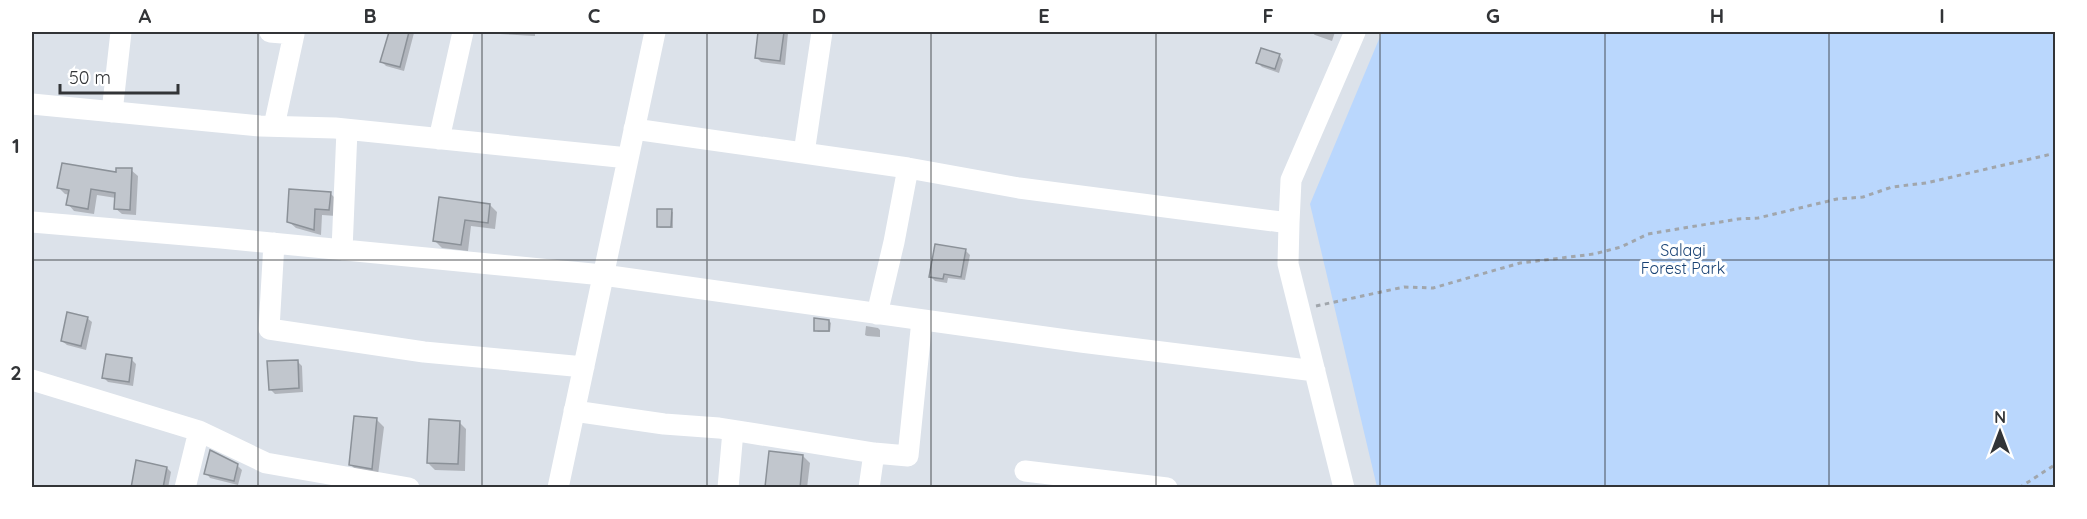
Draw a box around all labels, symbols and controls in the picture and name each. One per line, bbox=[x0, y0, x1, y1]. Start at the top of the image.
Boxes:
text: A bbox=[139, 3, 152, 28]
text: B bbox=[363, 3, 377, 28]
text: C bbox=[588, 3, 601, 28]
text: D bbox=[812, 3, 826, 28]
text: E bbox=[1038, 3, 1050, 28]
text: F bbox=[1262, 3, 1274, 28]
text: G bbox=[1486, 3, 1500, 28]
text: H bbox=[1710, 3, 1724, 28]
text: I bbox=[1939, 3, 1945, 28]
scale bar bbox=[60, 57, 178, 95]
text: 50 m bbox=[69, 66, 111, 89]
text: 1 bbox=[12, 133, 20, 158]
park label: Salagi Forest Park bbox=[1641, 240, 1725, 278]
text: 2 bbox=[10, 360, 22, 385]
north arrow bbox=[1970, 402, 2030, 462]
text: N bbox=[1994, 407, 2006, 427]

